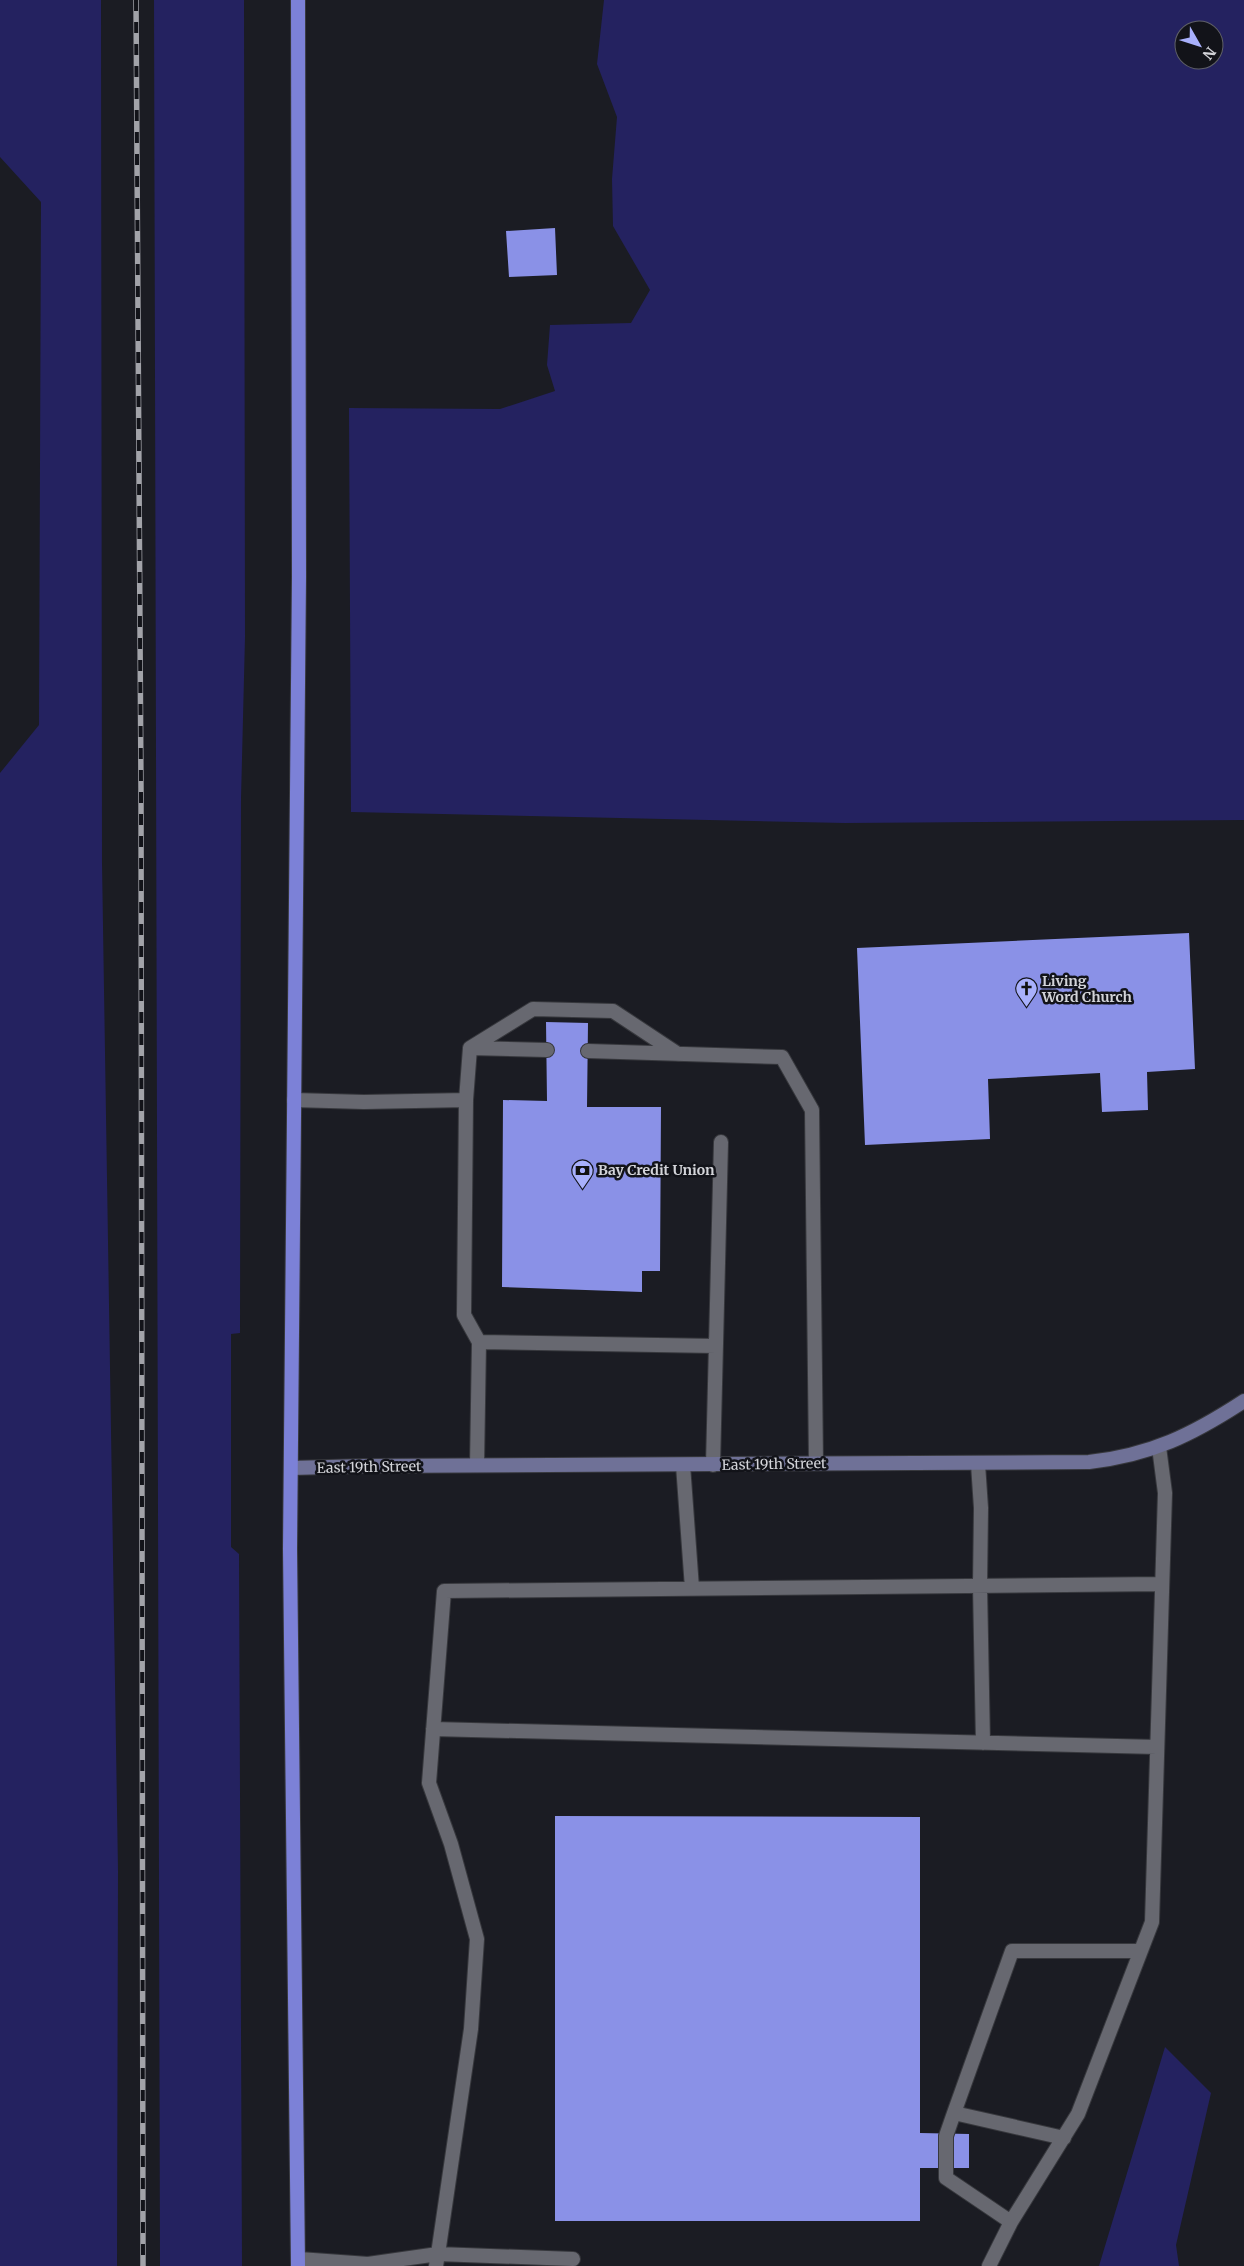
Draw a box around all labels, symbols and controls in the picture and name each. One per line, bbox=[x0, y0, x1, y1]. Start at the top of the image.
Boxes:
north arrow bbox=[1174, 20, 1224, 70]
text: N bbox=[1199, 43, 1220, 63]
place label: Living Word Church bbox=[1041, 972, 1133, 1006]
church icon: Living Word Church bbox=[1014, 977, 1038, 1008]
bank icon: Bay Credit Union bbox=[570, 1158, 594, 1189]
place label: Bay Credit Union bbox=[598, 1161, 715, 1179]
street label: East 19th Street bbox=[721, 1454, 827, 1474]
street label: East 19th Street bbox=[316, 1457, 422, 1477]

